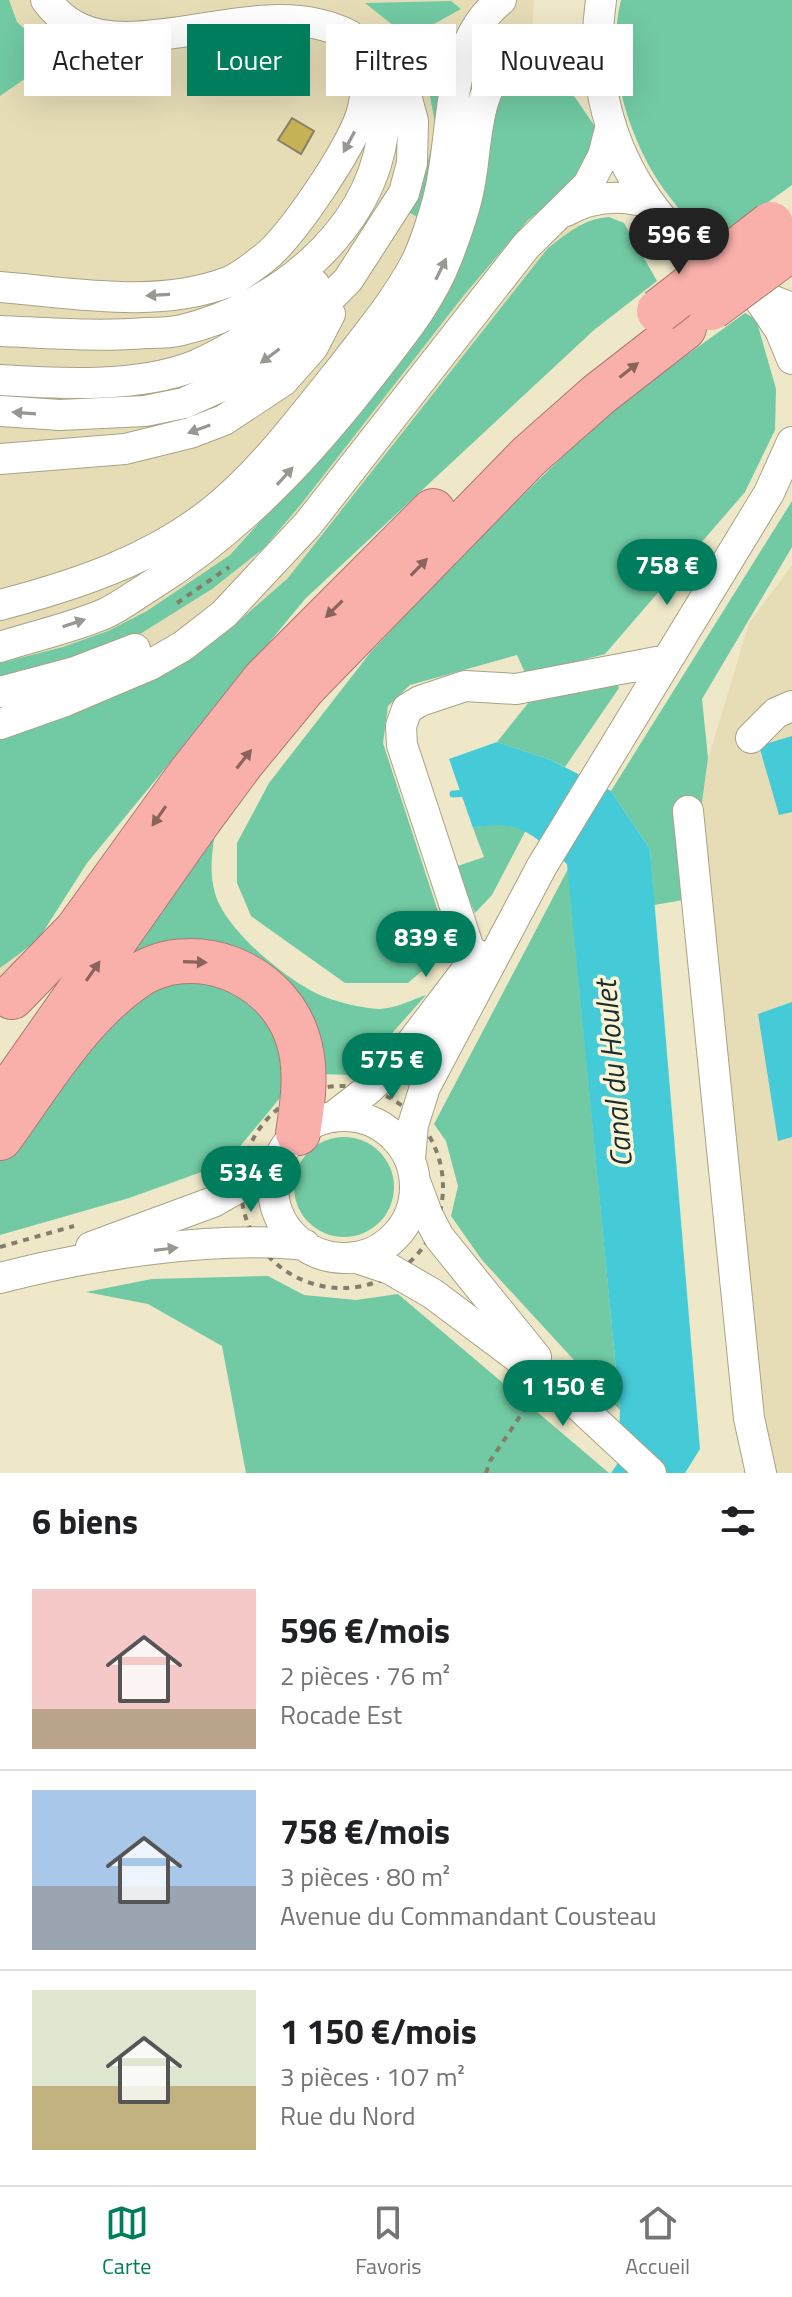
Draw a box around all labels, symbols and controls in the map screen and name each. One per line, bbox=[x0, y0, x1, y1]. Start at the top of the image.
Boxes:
chip: Acheter bbox=[24, 24, 171, 96]
chip: Louer bbox=[187, 24, 310, 96]
chip: Filtres bbox=[326, 24, 456, 96]
chip: Nouveau bbox=[472, 24, 633, 96]
one-way arrow bbox=[342, 131, 356, 153]
pin: 596 € bbox=[623, 208, 735, 276]
text: 596 € bbox=[647, 214, 711, 253]
one-way arrow bbox=[434, 258, 448, 281]
one-way arrow bbox=[145, 289, 170, 302]
one-way arrow bbox=[259, 348, 281, 364]
one-way arrow bbox=[619, 363, 639, 379]
one-way arrow bbox=[11, 406, 36, 419]
one-way arrow bbox=[187, 423, 211, 436]
one-way arrow bbox=[275, 466, 293, 485]
pin: 758 € bbox=[611, 539, 723, 607]
text: 758 € bbox=[635, 545, 699, 584]
one-way arrow bbox=[409, 558, 428, 577]
one-way arrow bbox=[325, 599, 344, 618]
one-way arrow bbox=[63, 617, 87, 629]
one-way arrow bbox=[236, 749, 252, 770]
one-way arrow bbox=[152, 805, 167, 826]
pin: 839 € bbox=[370, 911, 482, 979]
text: 839 € bbox=[394, 917, 458, 956]
one-way arrow bbox=[183, 956, 208, 968]
one-way arrow bbox=[85, 960, 100, 981]
water label: Canal du Houlet bbox=[582, 975, 644, 1170]
pin: 575 € bbox=[336, 1033, 448, 1101]
text: 575 € bbox=[360, 1039, 424, 1078]
pin: 534 € bbox=[195, 1146, 307, 1214]
text: 534 € bbox=[219, 1152, 283, 1191]
one-way arrow bbox=[154, 1242, 179, 1255]
pin: 1 150 € bbox=[489, 1360, 637, 1428]
text: 1 150 € bbox=[521, 1366, 605, 1405]
text: 6 biens bbox=[32, 1495, 138, 1547]
icon: filters bbox=[716, 1499, 760, 1543]
text: 596 €/mois bbox=[280, 1604, 450, 1656]
icon: home bbox=[96, 1621, 192, 1717]
text: 2 pièces · 76 m² bbox=[280, 1656, 450, 1695]
text: Rocade Est bbox=[280, 1695, 402, 1734]
text: 758 €/mois bbox=[280, 1805, 450, 1857]
icon: home bbox=[96, 1822, 192, 1918]
text: 3 pièces · 80 m² bbox=[280, 1857, 450, 1896]
text: Avenue du Commandant Cousteau bbox=[280, 1896, 657, 1935]
text: 1 150 €/mois bbox=[280, 2005, 477, 2057]
icon: home bbox=[96, 2022, 192, 2118]
text: 3 pièces · 107 m² bbox=[280, 2057, 465, 2096]
text: Rue du Nord bbox=[280, 2096, 415, 2135]
tab: Carte bbox=[102, 2201, 151, 2283]
tab: Favoris bbox=[355, 2201, 422, 2283]
tab: Accueil bbox=[625, 2201, 690, 2283]

